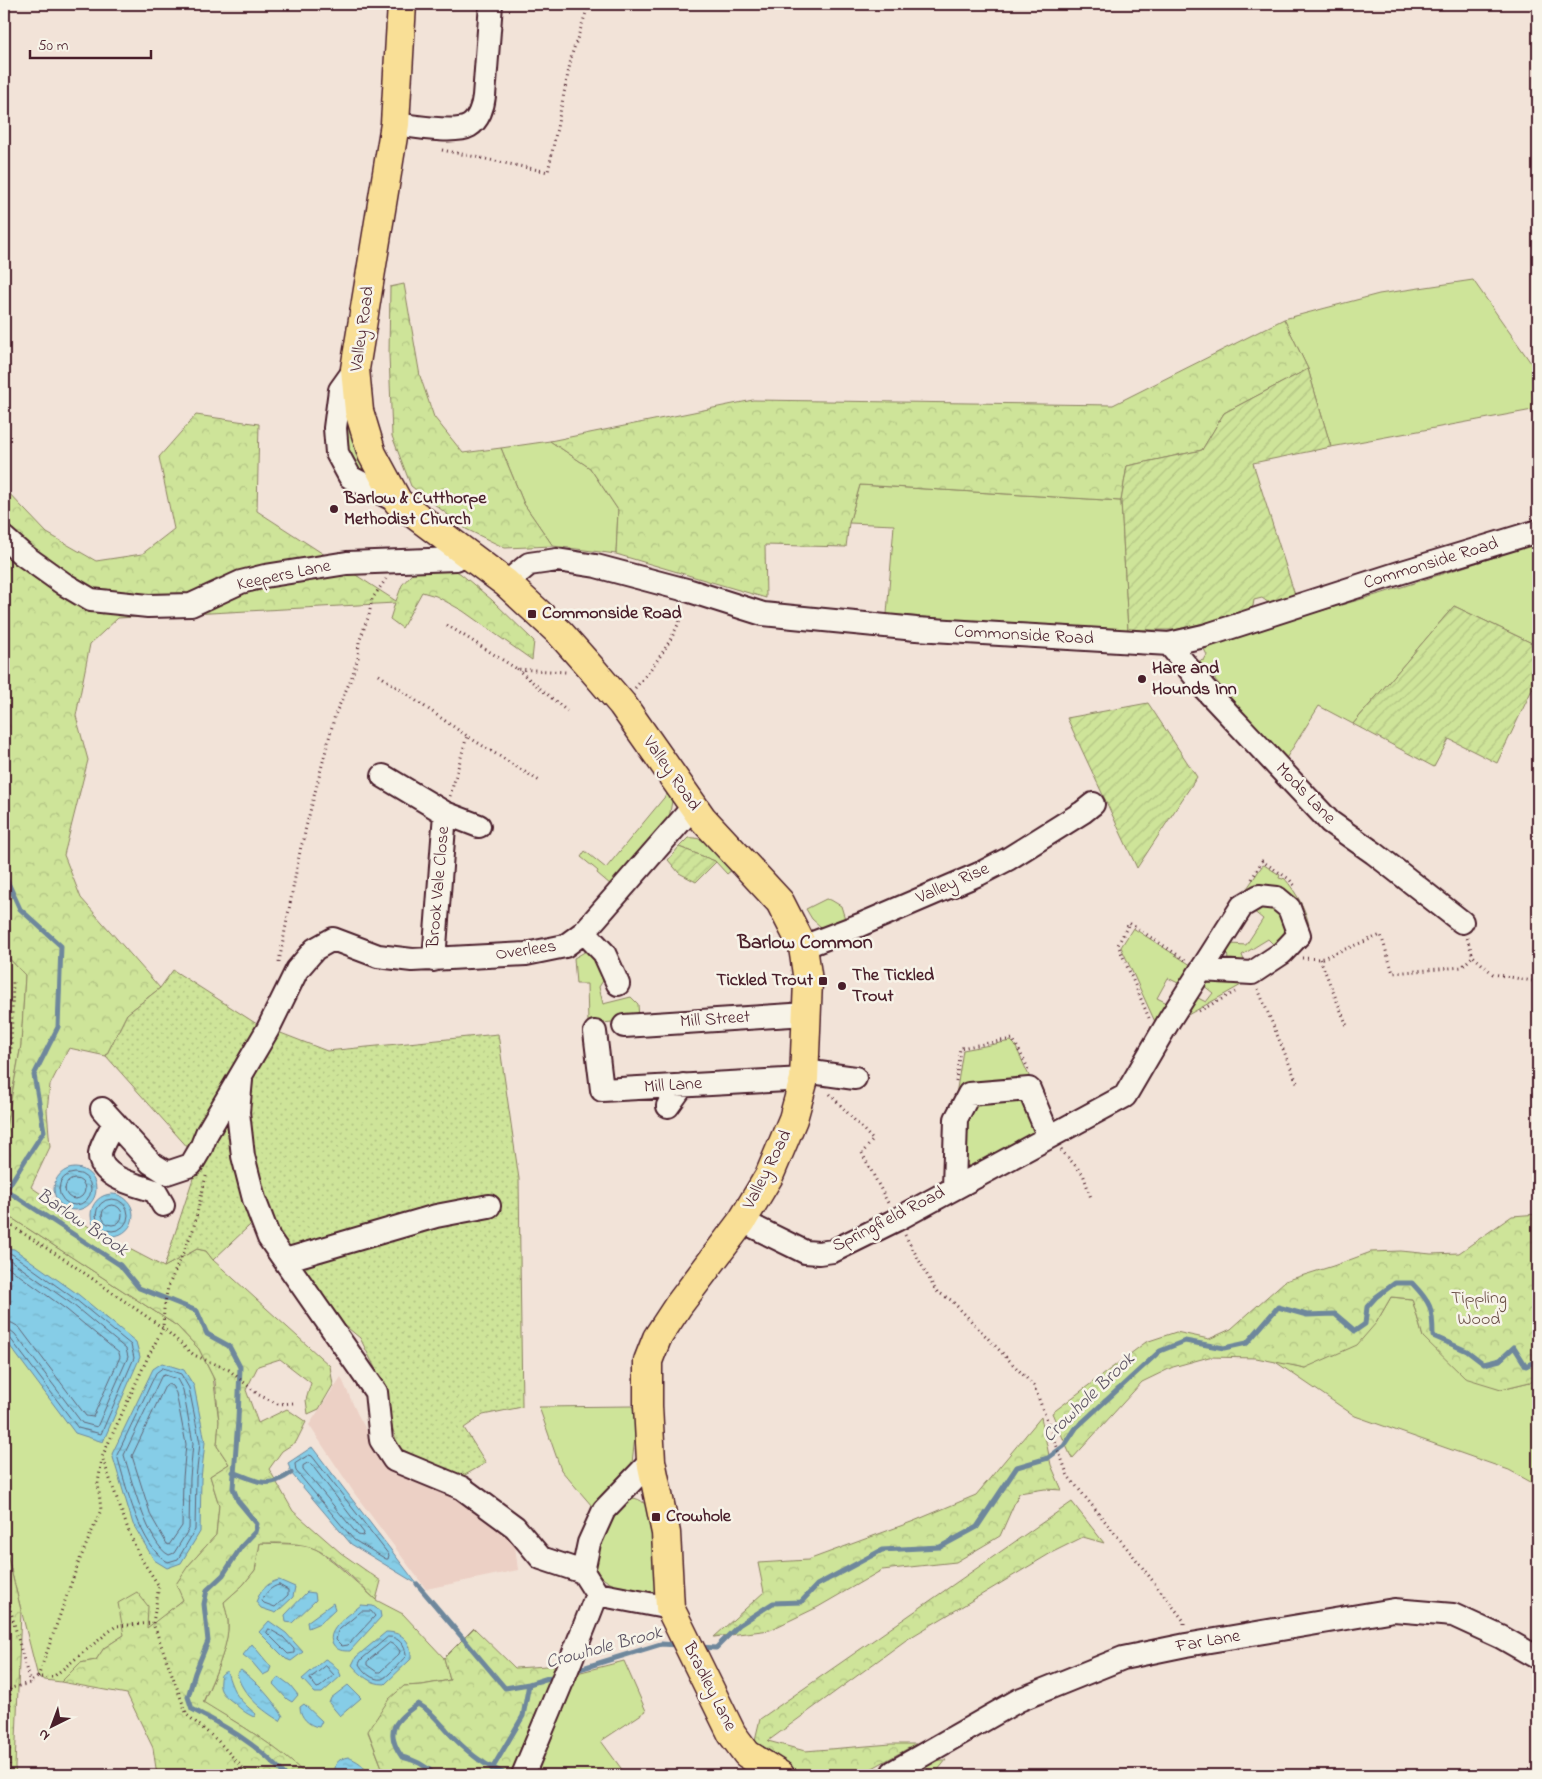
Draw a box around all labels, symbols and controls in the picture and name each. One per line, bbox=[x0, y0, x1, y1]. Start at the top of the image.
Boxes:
scale bar bbox=[30, 28, 151, 60]
text: 50 m bbox=[38, 35, 69, 57]
street label: Valley Road bbox=[344, 285, 382, 374]
place label: Barlow & Cutthorpe Methodist Church bbox=[343, 486, 487, 533]
marker: Barlow & Cutthorpe Methodist Church bbox=[328, 503, 340, 515]
street label: Commonside Road bbox=[1360, 531, 1502, 597]
street label: Keepers Lane bbox=[235, 553, 334, 599]
place label: Commonside Road bbox=[542, 601, 683, 627]
marker: Commonside Road bbox=[526, 608, 538, 620]
street label: Commonside Road bbox=[954, 619, 1094, 653]
place label: Hare and Hounds Inn bbox=[1152, 656, 1237, 703]
marker: Hare and Hounds Inn bbox=[1136, 673, 1148, 685]
street label: Valley Road bbox=[635, 731, 706, 817]
street label: Mods Lane bbox=[1269, 757, 1342, 832]
street label: Brook Vale Close bbox=[421, 824, 457, 950]
street label: Valley Rise bbox=[912, 856, 994, 912]
district label: Barlow Common bbox=[736, 929, 873, 958]
street label: Overlees bbox=[494, 934, 558, 968]
place label: The Tickled Trout bbox=[852, 963, 935, 1010]
place label: Tickled Trout bbox=[716, 968, 814, 994]
marker: Tickled Trout bbox=[817, 975, 829, 987]
marker: The Tickled Trout bbox=[836, 980, 848, 992]
street label: Mill Street bbox=[679, 1005, 751, 1035]
street label: Mill Lane bbox=[643, 1071, 704, 1101]
street label: Valley Road bbox=[736, 1126, 799, 1215]
street label: Springfield Road bbox=[828, 1180, 950, 1261]
water label: Barlow Brook bbox=[31, 1182, 134, 1264]
park label: Tippling Wood bbox=[1451, 1286, 1507, 1333]
water label: Crowhole Brook bbox=[1037, 1346, 1142, 1449]
place label: Crowhole bbox=[666, 1504, 732, 1530]
marker: Crowhole bbox=[650, 1511, 662, 1523]
water label: Crowhole Brook bbox=[543, 1619, 666, 1676]
street label: Far Lane bbox=[1173, 1623, 1243, 1661]
street label: Bradley Lane bbox=[675, 1637, 743, 1737]
north arrow bbox=[28, 1702, 78, 1752]
text: N bbox=[34, 1724, 55, 1746]

